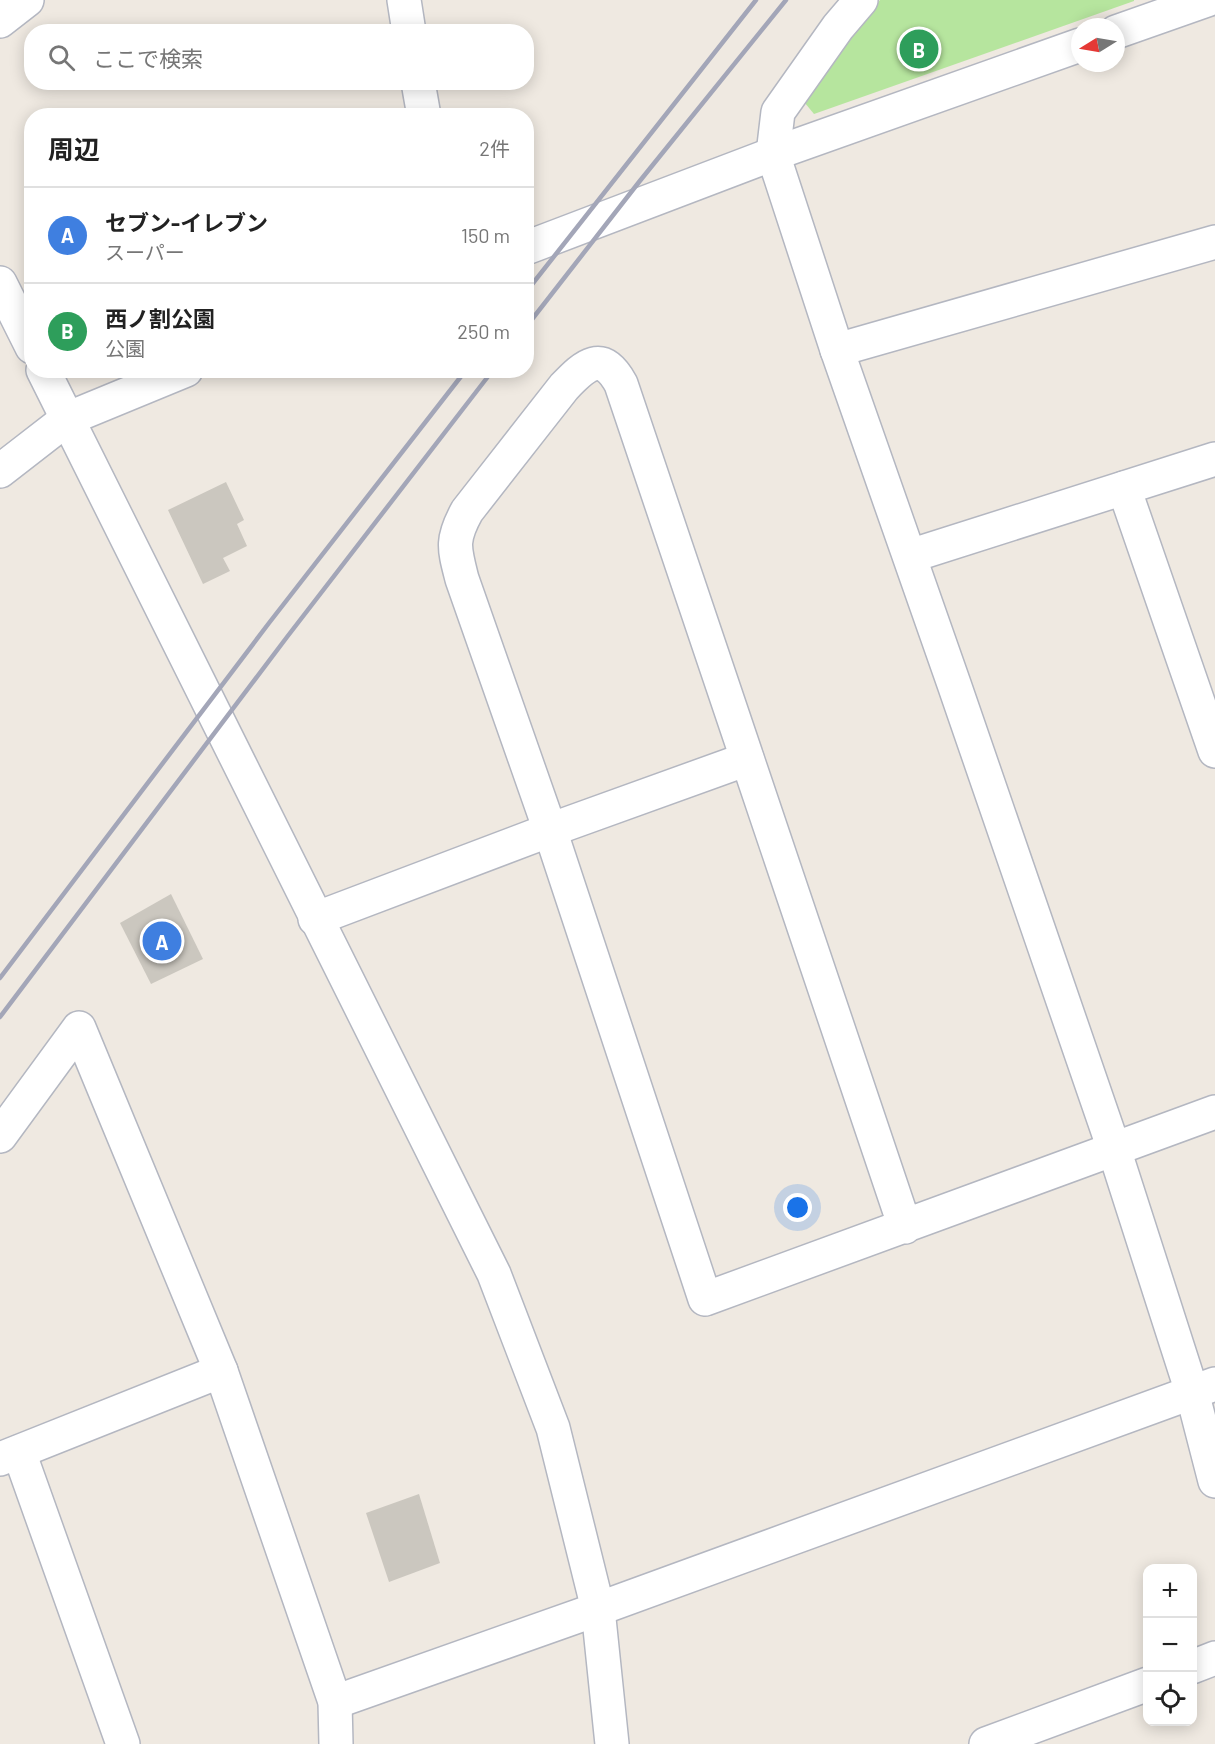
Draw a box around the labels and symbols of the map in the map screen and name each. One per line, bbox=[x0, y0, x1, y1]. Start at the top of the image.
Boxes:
north arrow bbox=[1071, 18, 1125, 72]
pin: B bbox=[900, 26, 938, 72]
pin: A bbox=[142, 918, 182, 964]
your location bbox=[783, 1193, 812, 1222]

